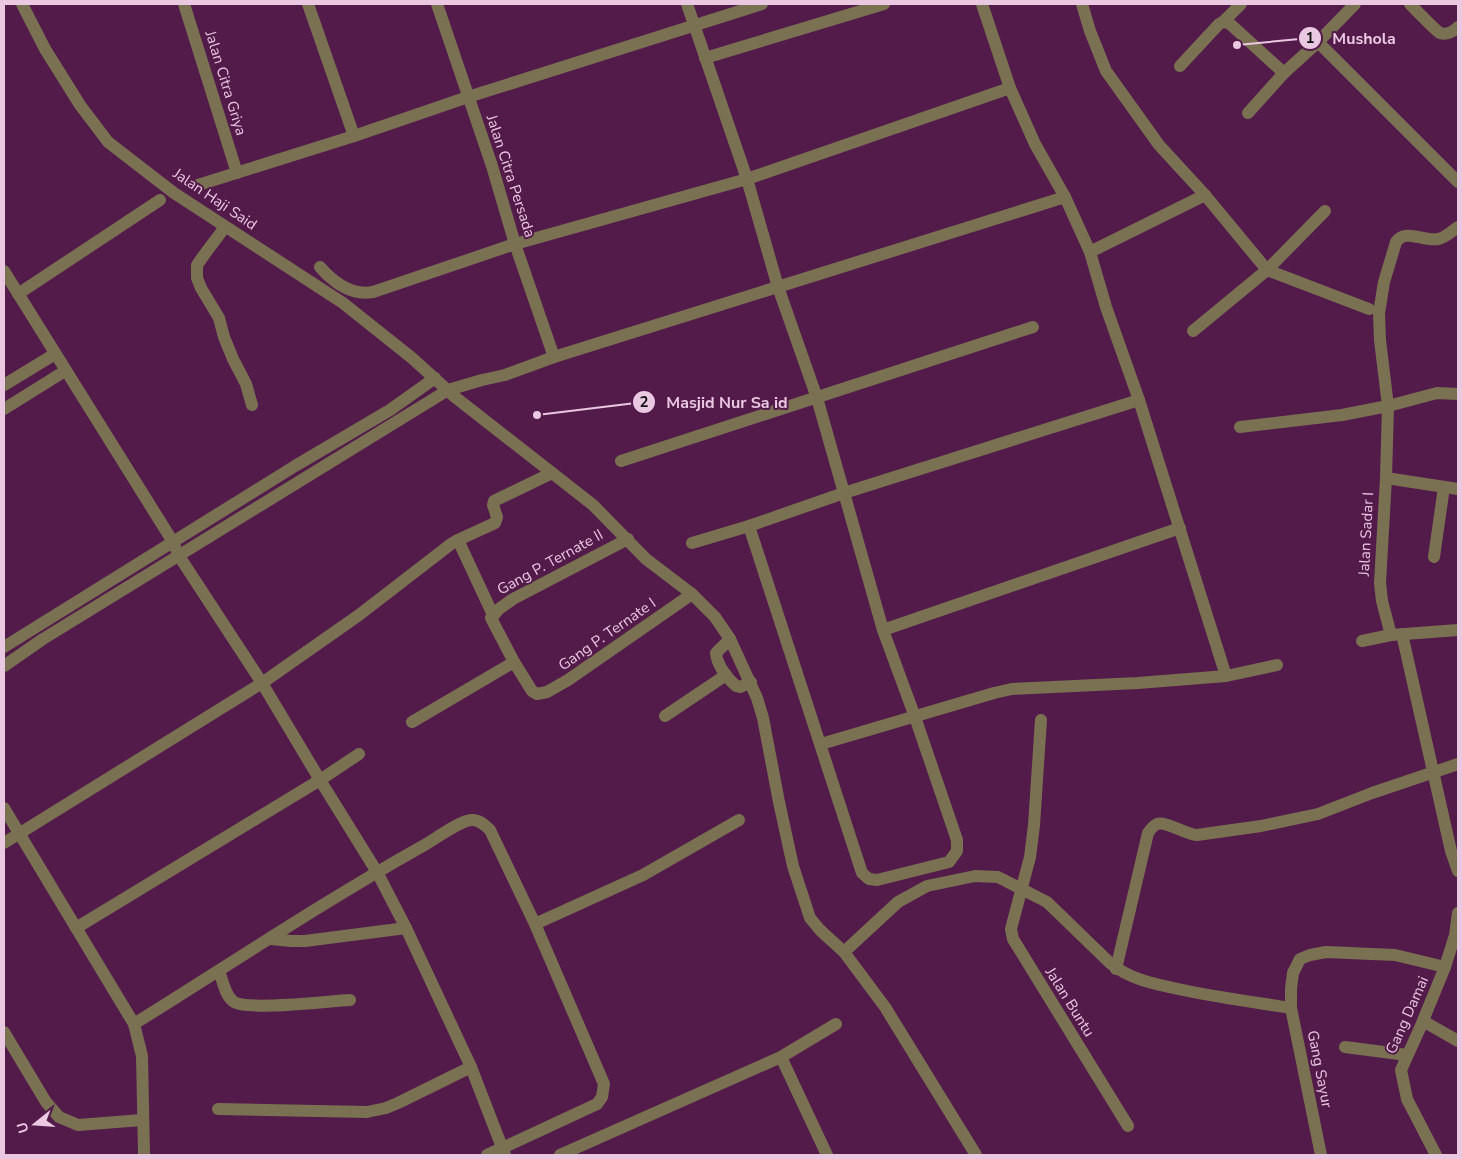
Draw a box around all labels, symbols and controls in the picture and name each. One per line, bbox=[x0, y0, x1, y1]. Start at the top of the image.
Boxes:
callout: Mushola bbox=[1297, 23, 1406, 54]
street label: Jalan Citra Griya bbox=[200, 27, 251, 138]
text: 1 bbox=[1305, 28, 1315, 48]
text: Mushola bbox=[1332, 28, 1396, 50]
street label: Jalan Citra Persada bbox=[481, 111, 540, 240]
street label: Jalan Haji Said bbox=[168, 163, 261, 234]
callout: Masjid Nur Sa id bbox=[631, 386, 797, 417]
text: 2 bbox=[639, 392, 649, 412]
text: Masjid Nur Sa id bbox=[666, 392, 788, 414]
street label: Jalan Sadar I bbox=[1354, 491, 1378, 578]
street label: Gang P. Ternate II bbox=[493, 525, 607, 599]
street label: Gang P. Ternate I bbox=[554, 593, 660, 675]
street label: Jalan Buntu bbox=[1040, 963, 1099, 1041]
street label: Gang Damai bbox=[1381, 973, 1433, 1057]
street label: Gang Sayur bbox=[1303, 1029, 1337, 1110]
north arrow bbox=[10, 1099, 60, 1149]
text: U bbox=[12, 1120, 34, 1135]

